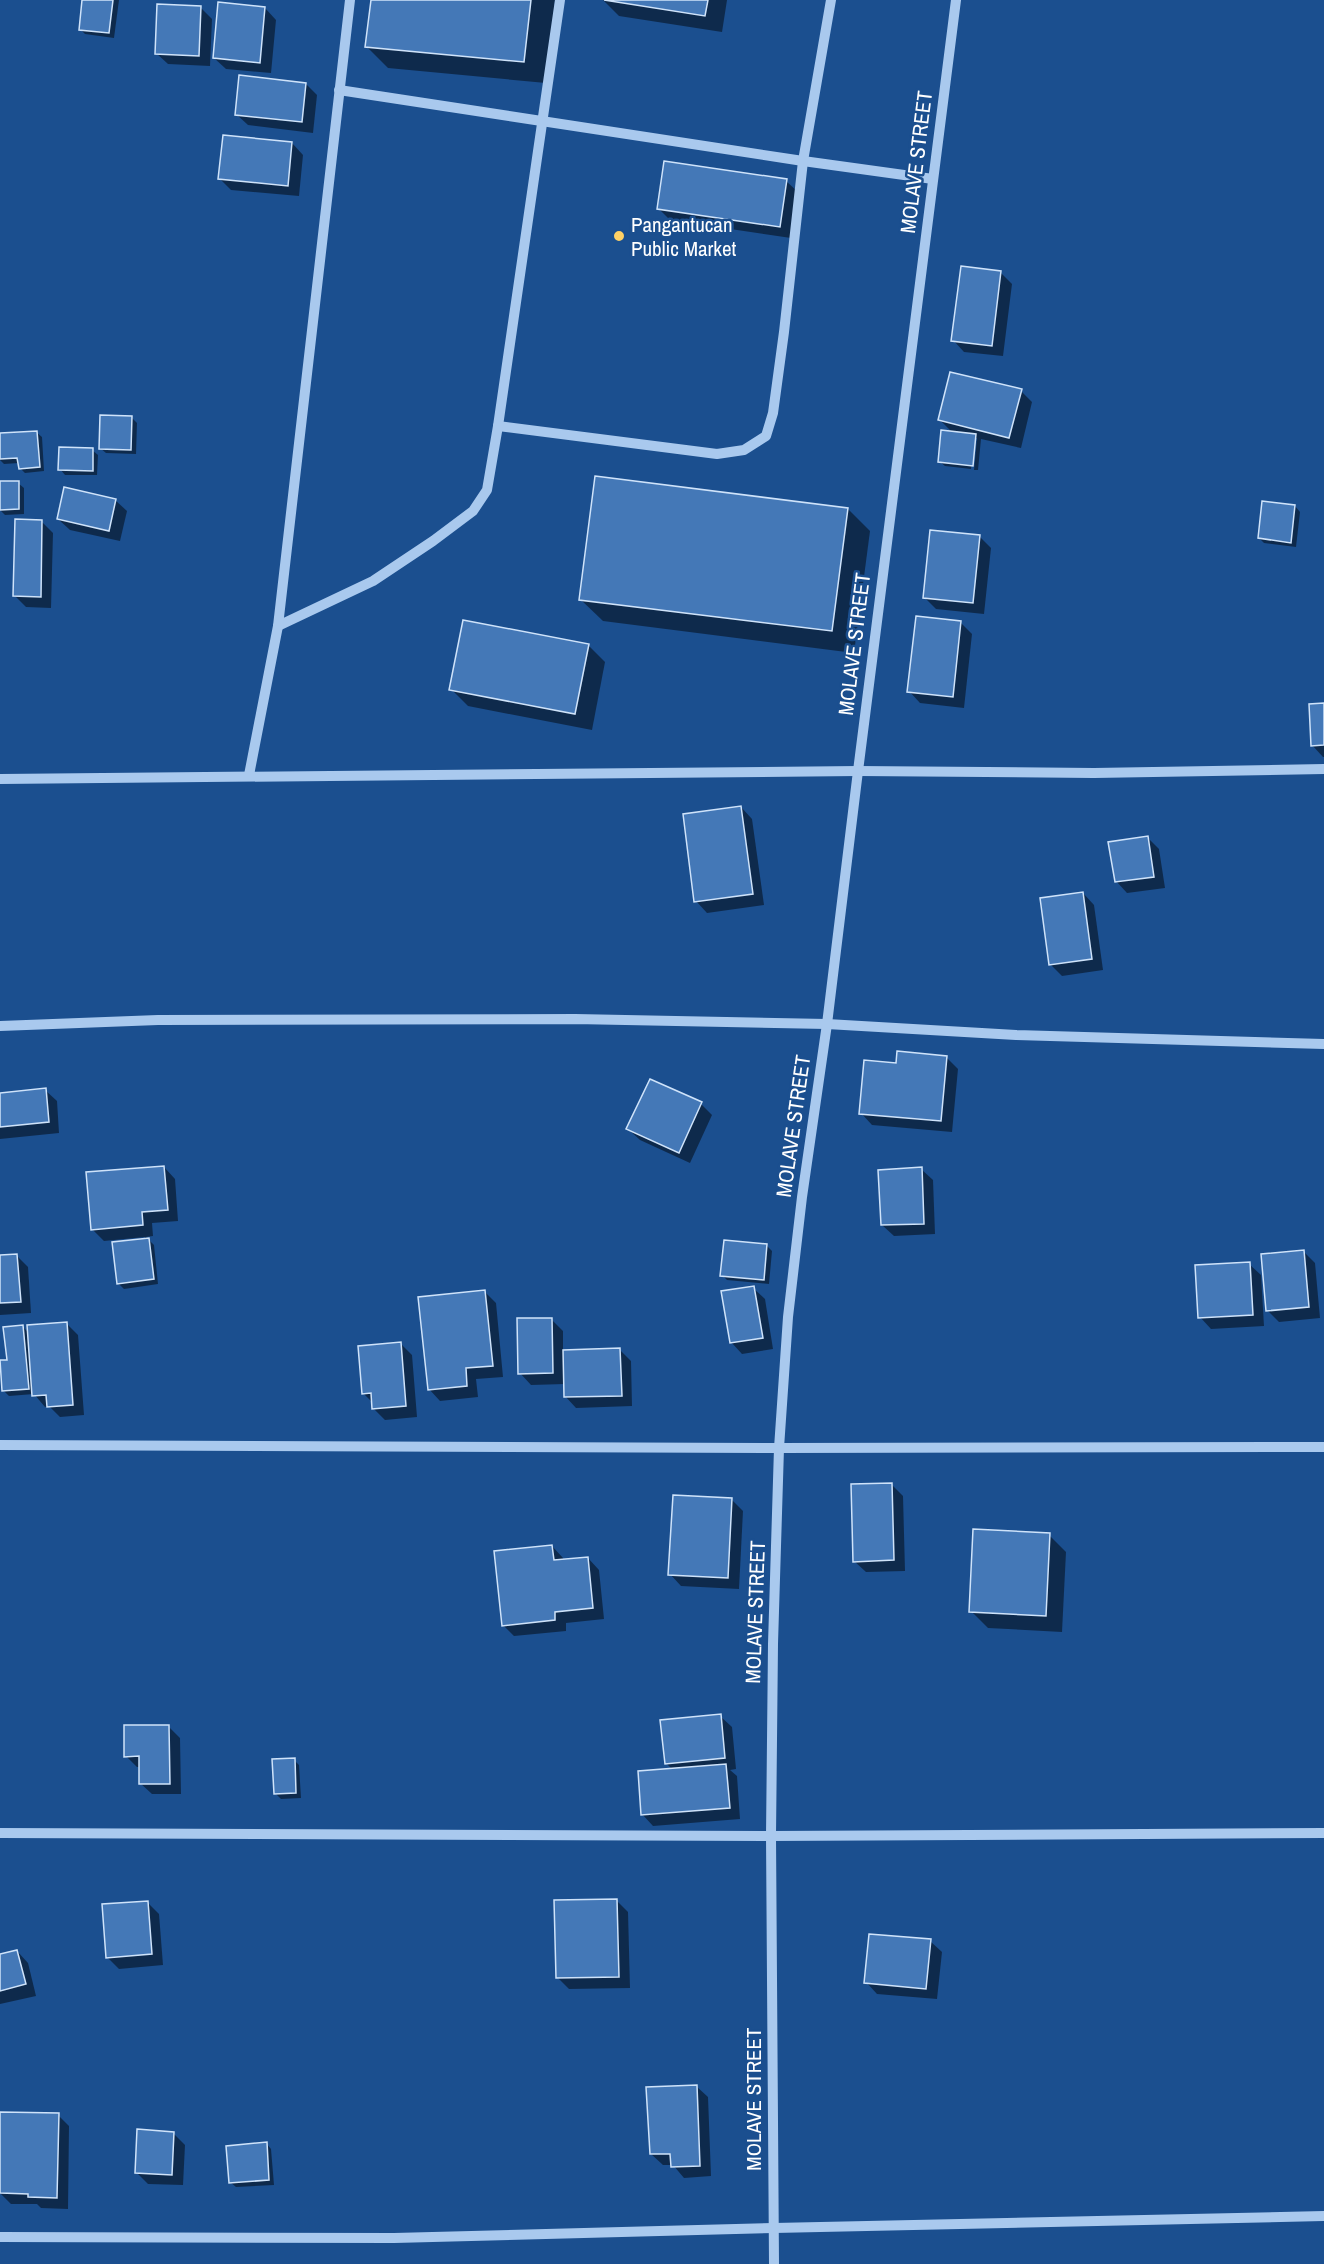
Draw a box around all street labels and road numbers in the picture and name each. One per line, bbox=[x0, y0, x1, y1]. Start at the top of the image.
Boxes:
street label: MOLAVE STREET bbox=[893, 89, 939, 235]
street label: MOLAVE STREET bbox=[831, 571, 877, 717]
street label: MOLAVE STREET bbox=[769, 1053, 817, 1199]
street label: MOLAVE STREET bbox=[738, 1539, 772, 1684]
street label: MOLAVE STREET bbox=[739, 2027, 768, 2171]

